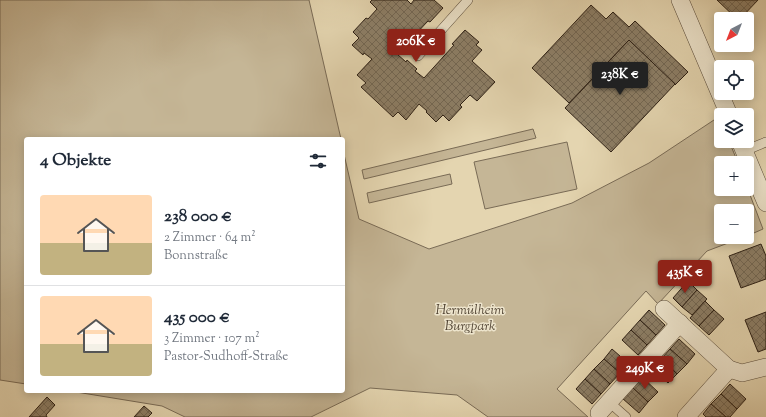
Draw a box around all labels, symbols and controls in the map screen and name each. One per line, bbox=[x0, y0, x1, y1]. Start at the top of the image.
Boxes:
north arrow bbox=[714, 12, 754, 52]
map controls bbox=[714, 12, 754, 244]
pin: 206K € bbox=[383, 29, 449, 63]
text: 206K € bbox=[396, 33, 436, 51]
button: locate bbox=[714, 60, 754, 100]
pin: 238K € bbox=[587, 62, 653, 96]
text: 238K € bbox=[601, 66, 639, 84]
button: layers bbox=[714, 108, 754, 148]
text: 4 Objekte bbox=[40, 149, 111, 173]
icon: filters bbox=[307, 150, 329, 172]
button: + bbox=[714, 156, 754, 196]
button: − bbox=[714, 204, 754, 244]
text: 238 000 € bbox=[164, 205, 232, 229]
icon: home bbox=[72, 211, 120, 259]
text: 2 Zimmer · 64 m² bbox=[164, 229, 256, 247]
text: Bonnstraße bbox=[164, 247, 228, 265]
pin: 435K € bbox=[652, 260, 718, 294]
text: 435K € bbox=[667, 264, 703, 282]
park label: Hermülheim Burgpark bbox=[435, 301, 505, 337]
text: 435 000 € bbox=[164, 306, 230, 330]
icon: home bbox=[72, 312, 120, 360]
text: 3 Zimmer · 107 m² bbox=[164, 330, 260, 348]
text: Pastor-Sudhoff-Straße bbox=[164, 348, 288, 366]
pin: 249K € bbox=[612, 356, 678, 390]
text: 249K € bbox=[625, 360, 665, 378]

